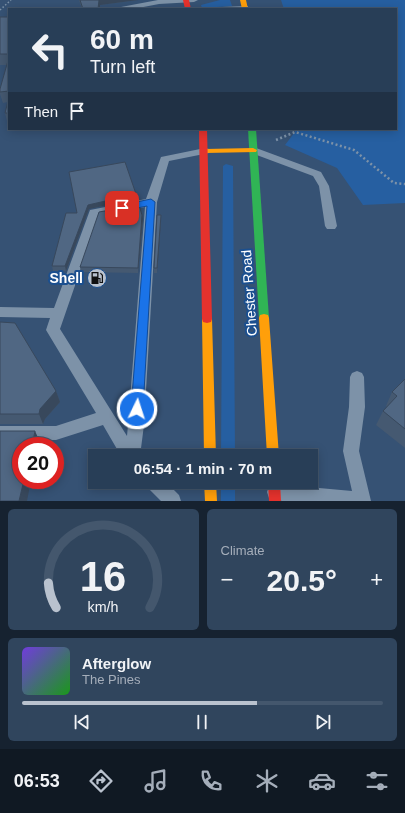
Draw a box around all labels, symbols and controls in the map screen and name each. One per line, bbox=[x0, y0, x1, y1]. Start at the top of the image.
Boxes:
icon: left bbox=[24, 24, 76, 76]
text: 60 m bbox=[90, 24, 154, 55]
text: Turn left bbox=[90, 57, 155, 77]
icon: arrive bbox=[66, 100, 88, 122]
text: Then bbox=[24, 103, 58, 120]
pin bbox=[105, 191, 139, 225]
icon: arrive bbox=[111, 197, 133, 219]
street label: Chester Road bbox=[238, 249, 260, 337]
fuel station icon: Shell bbox=[86, 267, 108, 289]
place label: Shell bbox=[50, 270, 83, 286]
position arrow bbox=[116, 388, 158, 430]
speed limit sign: 20 bbox=[12, 437, 64, 489]
text: 06:54 · 1 min · 70 m bbox=[134, 460, 272, 477]
text: Climate bbox=[221, 543, 265, 558]
text: 16 bbox=[80, 552, 126, 599]
text: 20.5° bbox=[267, 564, 337, 597]
text: − bbox=[221, 567, 233, 592]
text: + bbox=[370, 567, 383, 592]
text: km/h bbox=[88, 598, 119, 614]
text: Afterglow bbox=[82, 655, 151, 672]
text: The Pines bbox=[82, 672, 141, 687]
icon: previous bbox=[71, 711, 93, 733]
icon: pause bbox=[191, 711, 213, 733]
icon: next bbox=[312, 711, 334, 733]
icon: directions bbox=[87, 767, 115, 795]
icon: music bbox=[142, 767, 170, 795]
icon: phone bbox=[197, 767, 225, 795]
icon: climate bbox=[253, 767, 281, 795]
icon: car bbox=[308, 767, 336, 795]
icon: filters bbox=[363, 767, 391, 795]
text: 06:53 bbox=[14, 771, 60, 791]

